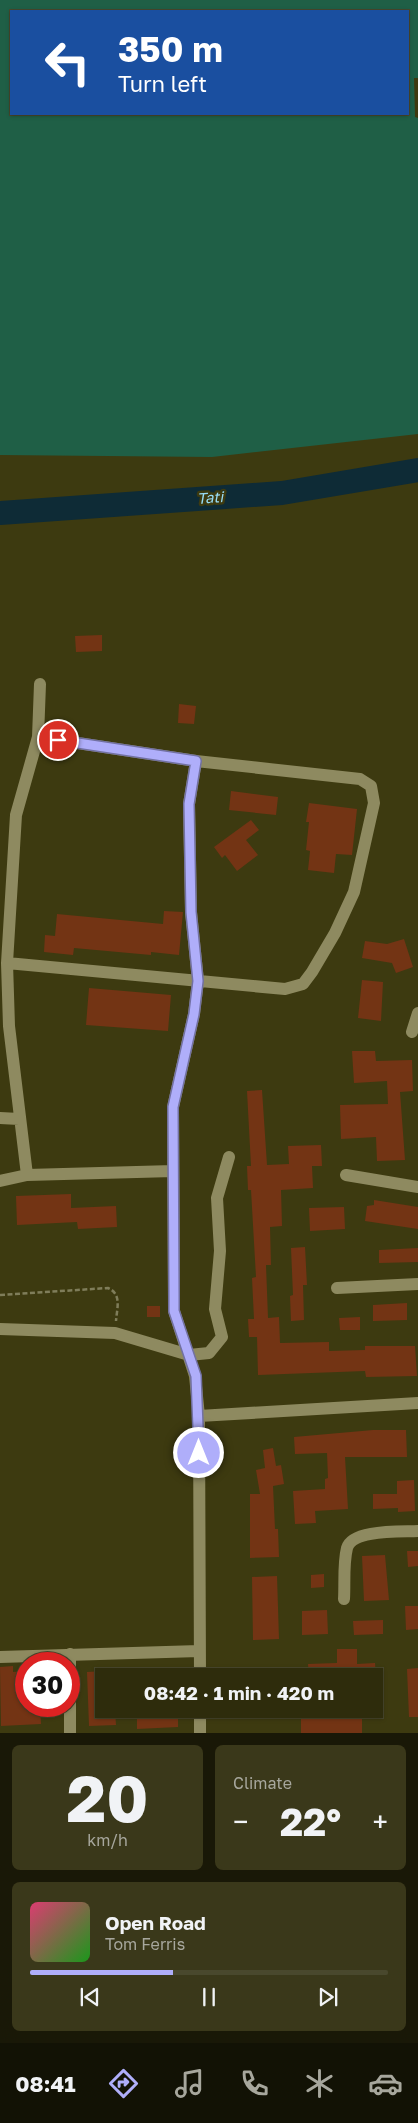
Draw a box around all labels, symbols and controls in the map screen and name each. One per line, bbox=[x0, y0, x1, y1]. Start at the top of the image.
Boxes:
text: 350 m bbox=[118, 28, 223, 70]
icon: left bbox=[35, 30, 100, 95]
text: Turn left bbox=[118, 70, 207, 97]
water label: Tati bbox=[196, 487, 226, 507]
pin bbox=[37, 719, 79, 761]
icon: arrive bbox=[44, 726, 72, 754]
position arrow bbox=[172, 1426, 224, 1478]
speed limit sign: 30 bbox=[15, 1652, 80, 1717]
text: 08:42 · 1 min · 420 m bbox=[144, 1681, 334, 1704]
text: 20 bbox=[67, 1758, 148, 1836]
text: Climate bbox=[233, 1773, 292, 1793]
text: 22° bbox=[280, 1799, 341, 1844]
text: − bbox=[233, 1805, 248, 1838]
text: + bbox=[373, 1805, 388, 1838]
text: km/h bbox=[87, 1830, 128, 1850]
text: Open Road bbox=[105, 1911, 206, 1934]
text: Tom Ferris bbox=[105, 1934, 185, 1954]
icon: previous bbox=[76, 1983, 104, 2011]
icon: pause bbox=[195, 1983, 223, 2011]
icon: next bbox=[314, 1983, 342, 2011]
icon: directions bbox=[106, 2066, 141, 2101]
icon: music bbox=[172, 2066, 207, 2101]
icon: phone bbox=[237, 2066, 272, 2101]
icon: climate bbox=[302, 2066, 337, 2101]
icon: car bbox=[368, 2066, 403, 2101]
text: 08:41 bbox=[15, 2070, 76, 2097]

